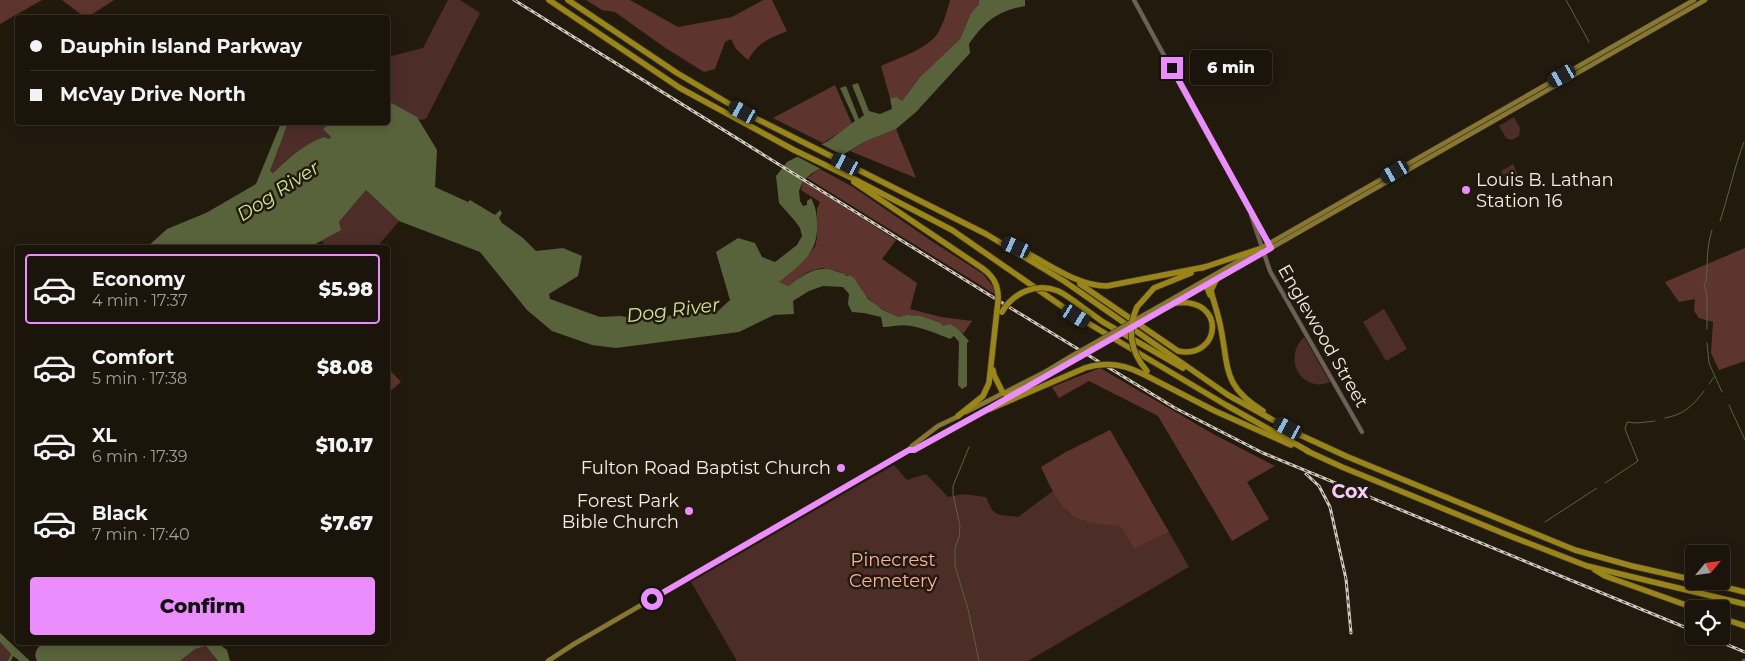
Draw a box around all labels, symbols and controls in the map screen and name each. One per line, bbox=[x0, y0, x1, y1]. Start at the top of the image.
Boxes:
text: Dauphin Island Parkway bbox=[60, 35, 302, 58]
callout: 6 min bbox=[1190, 50, 1272, 86]
route end bbox=[1161, 57, 1183, 79]
text: 6 min bbox=[1207, 58, 1255, 77]
car bbox=[1545, 62, 1578, 90]
text: McVay Drive North bbox=[60, 83, 246, 106]
car bbox=[726, 98, 759, 126]
car bbox=[829, 151, 862, 177]
water label: Dog River bbox=[233, 156, 324, 226]
car bbox=[1378, 158, 1411, 186]
place label: Louis B. Lathan Station 16 bbox=[1476, 169, 1614, 212]
marker: Louis B. Lathan Station 16 bbox=[1460, 184, 1472, 196]
car bbox=[999, 234, 1032, 260]
street label: Englewood Street bbox=[1273, 261, 1373, 411]
icon: car bbox=[32, 267, 77, 312]
text: Economy bbox=[92, 268, 185, 291]
text: $5.98 bbox=[319, 278, 373, 301]
text: 4 min · 17:37 bbox=[92, 291, 188, 310]
water label: Dog River bbox=[625, 293, 721, 327]
car bbox=[1059, 302, 1092, 330]
icon: car bbox=[32, 345, 77, 390]
text: Comfort bbox=[92, 346, 174, 369]
text: $8.08 bbox=[317, 356, 373, 379]
text: 5 min · 17:38 bbox=[92, 369, 187, 388]
car bbox=[1271, 414, 1304, 442]
icon: car bbox=[32, 423, 77, 468]
text: XL bbox=[92, 424, 117, 447]
text: $10.17 bbox=[316, 434, 373, 457]
text: 6 min · 17:39 bbox=[92, 447, 188, 466]
place label: Fulton Road Baptist Church bbox=[581, 457, 831, 479]
marker: Fulton Road Baptist Church bbox=[835, 462, 847, 474]
district label: Cox bbox=[1332, 480, 1369, 503]
place label: Forest Park Bible Church bbox=[562, 490, 679, 533]
icon: car bbox=[32, 501, 77, 546]
text: Black bbox=[92, 502, 148, 525]
marker: Forest Park Bible Church bbox=[683, 505, 695, 517]
text: $7.67 bbox=[320, 512, 373, 535]
text: 7 min · 17:40 bbox=[92, 525, 190, 544]
north arrow bbox=[1685, 545, 1730, 590]
map controls bbox=[1685, 545, 1730, 645]
park label: Pinecrest Cemetery bbox=[849, 549, 937, 592]
button: Confirm bbox=[30, 577, 375, 635]
route start bbox=[641, 588, 663, 610]
button: locate bbox=[1685, 600, 1730, 645]

